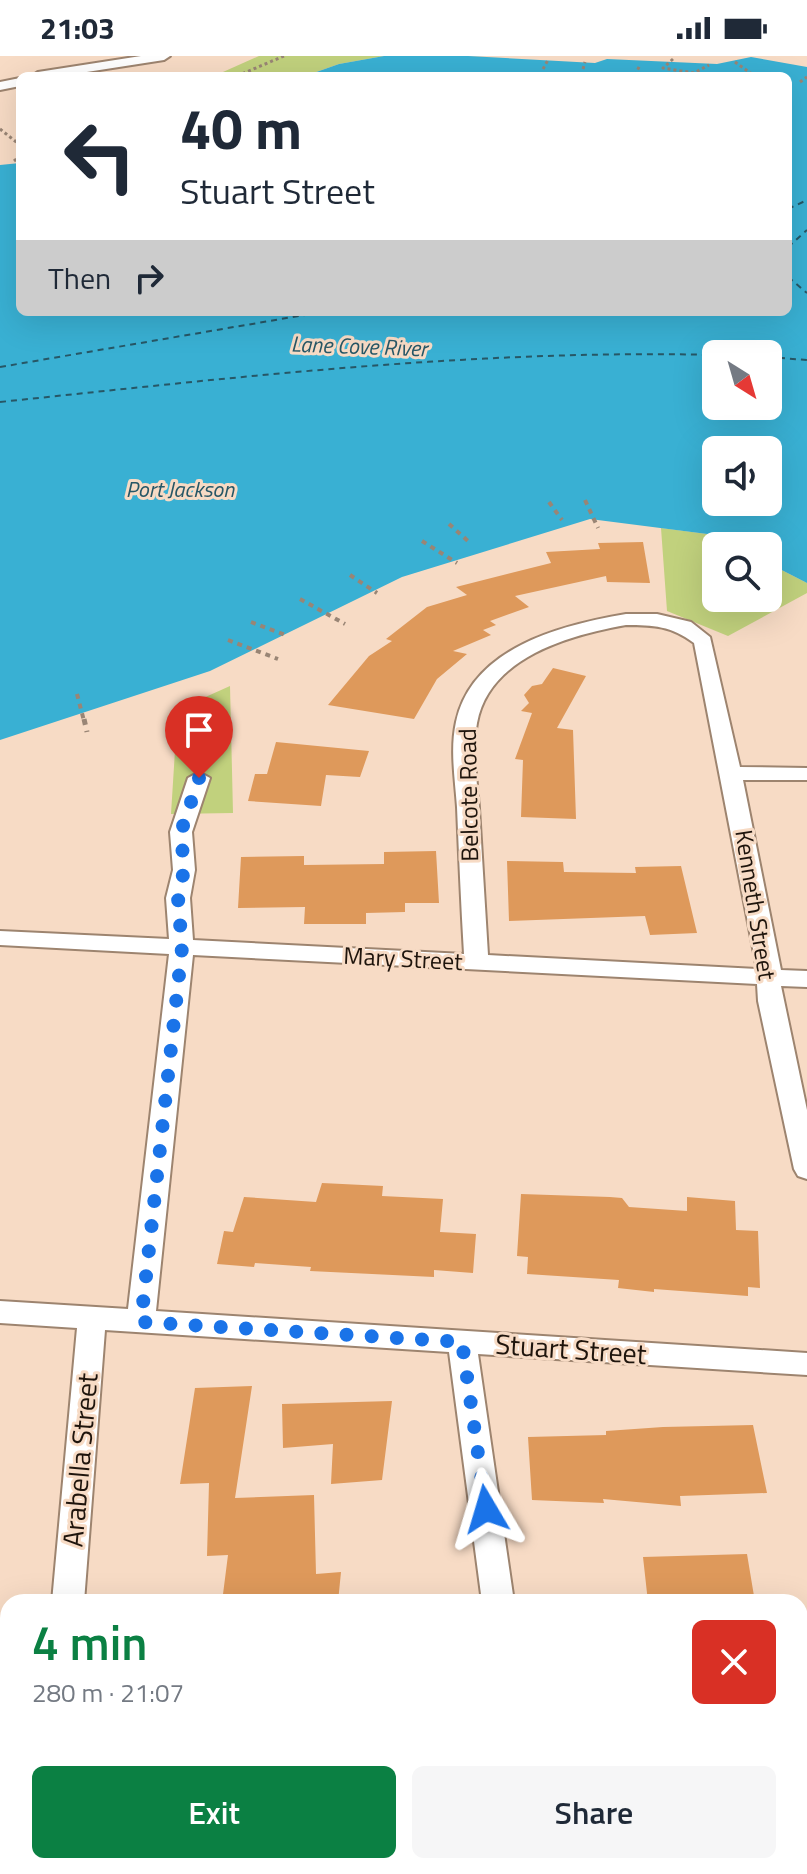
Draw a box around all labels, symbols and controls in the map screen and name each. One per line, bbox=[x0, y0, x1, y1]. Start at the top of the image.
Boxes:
text: 21:03 bbox=[40, 5, 115, 51]
text: 40 m bbox=[180, 86, 302, 171]
icon: left bbox=[48, 104, 152, 208]
text: Stuart Street bbox=[180, 163, 375, 218]
text: Then bbox=[48, 255, 111, 301]
icon: right bbox=[127, 256, 171, 300]
water label: Lane Cove River bbox=[290, 327, 431, 365]
north arrow bbox=[702, 340, 782, 420]
map controls bbox=[702, 340, 782, 612]
button: sound bbox=[702, 436, 782, 516]
water label: Port Jackson bbox=[126, 472, 235, 506]
button: search bbox=[702, 532, 782, 612]
pin bbox=[165, 696, 233, 778]
icon: arrive bbox=[177, 708, 221, 752]
street label: Belcote Road bbox=[449, 728, 487, 862]
street label: Kenneth Street bbox=[726, 827, 786, 983]
street label: Mary Street bbox=[343, 937, 464, 979]
street label: Stuart Street bbox=[494, 1322, 648, 1375]
street label: Arabella Street bbox=[50, 1371, 109, 1549]
position arrow bbox=[444, 1467, 528, 1551]
text: 4 min bbox=[32, 1606, 147, 1679]
button: close bbox=[692, 1620, 776, 1704]
text: 280 m · 21:07 bbox=[32, 1673, 184, 1712]
button: Exit bbox=[32, 1766, 396, 1858]
button: Share bbox=[412, 1766, 776, 1858]

